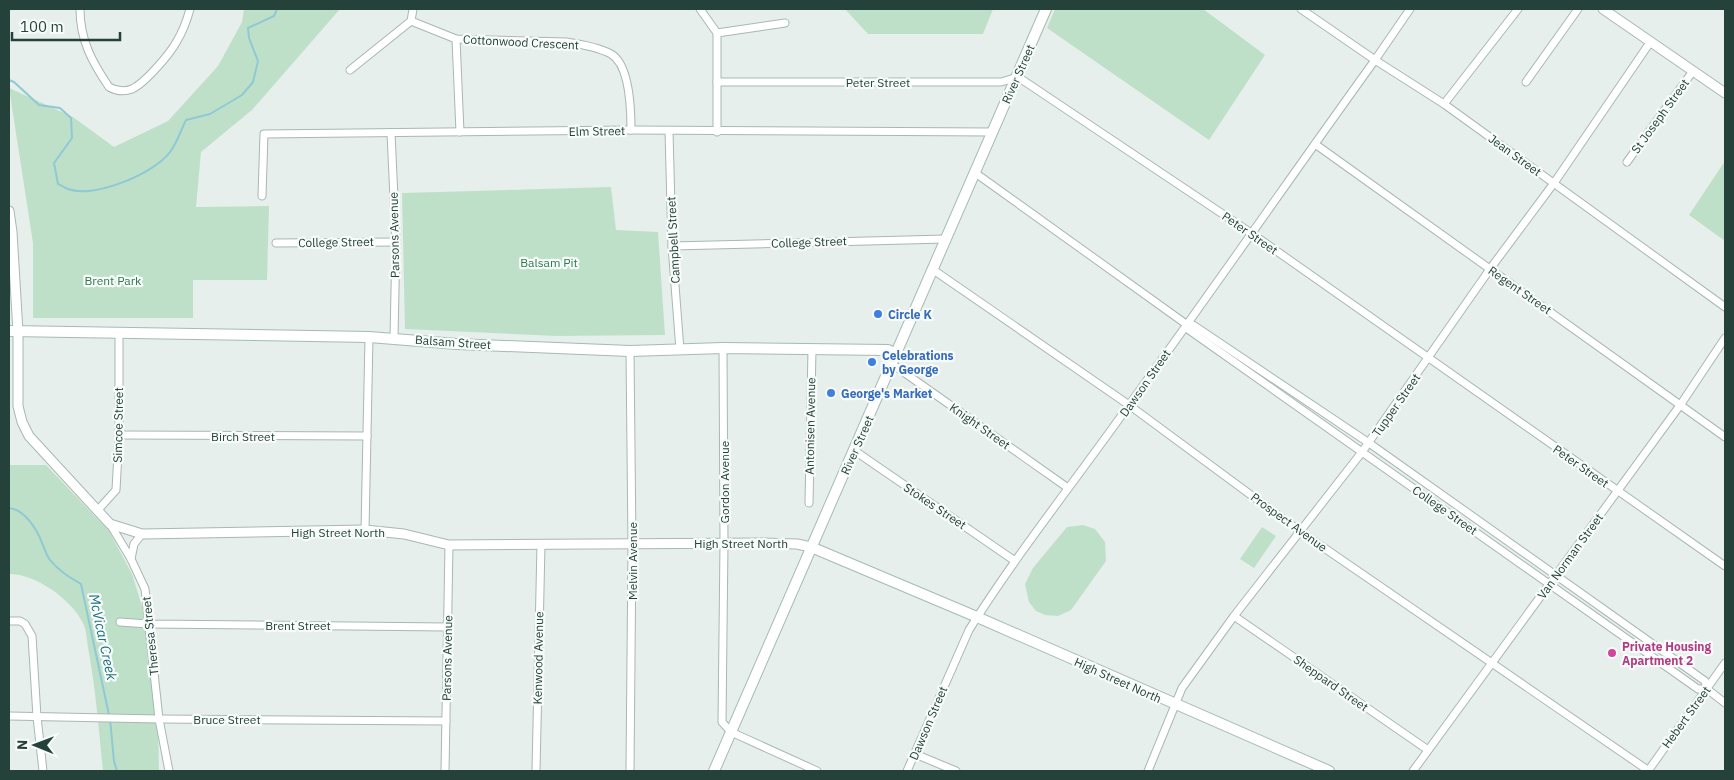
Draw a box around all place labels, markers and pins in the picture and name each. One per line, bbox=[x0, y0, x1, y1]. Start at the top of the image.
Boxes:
place label: Circle K bbox=[888, 307, 932, 322]
marker: Circle K bbox=[872, 308, 884, 320]
place label: Celebrations by George bbox=[882, 348, 954, 377]
marker: Celebrations by George bbox=[866, 356, 878, 368]
place label: George's Market bbox=[841, 386, 933, 401]
marker: George's Market bbox=[825, 387, 837, 399]
place label: Private Housing Apartment 2 bbox=[1622, 639, 1712, 668]
marker: Private Housing Apartment 2 bbox=[1606, 647, 1618, 659]

